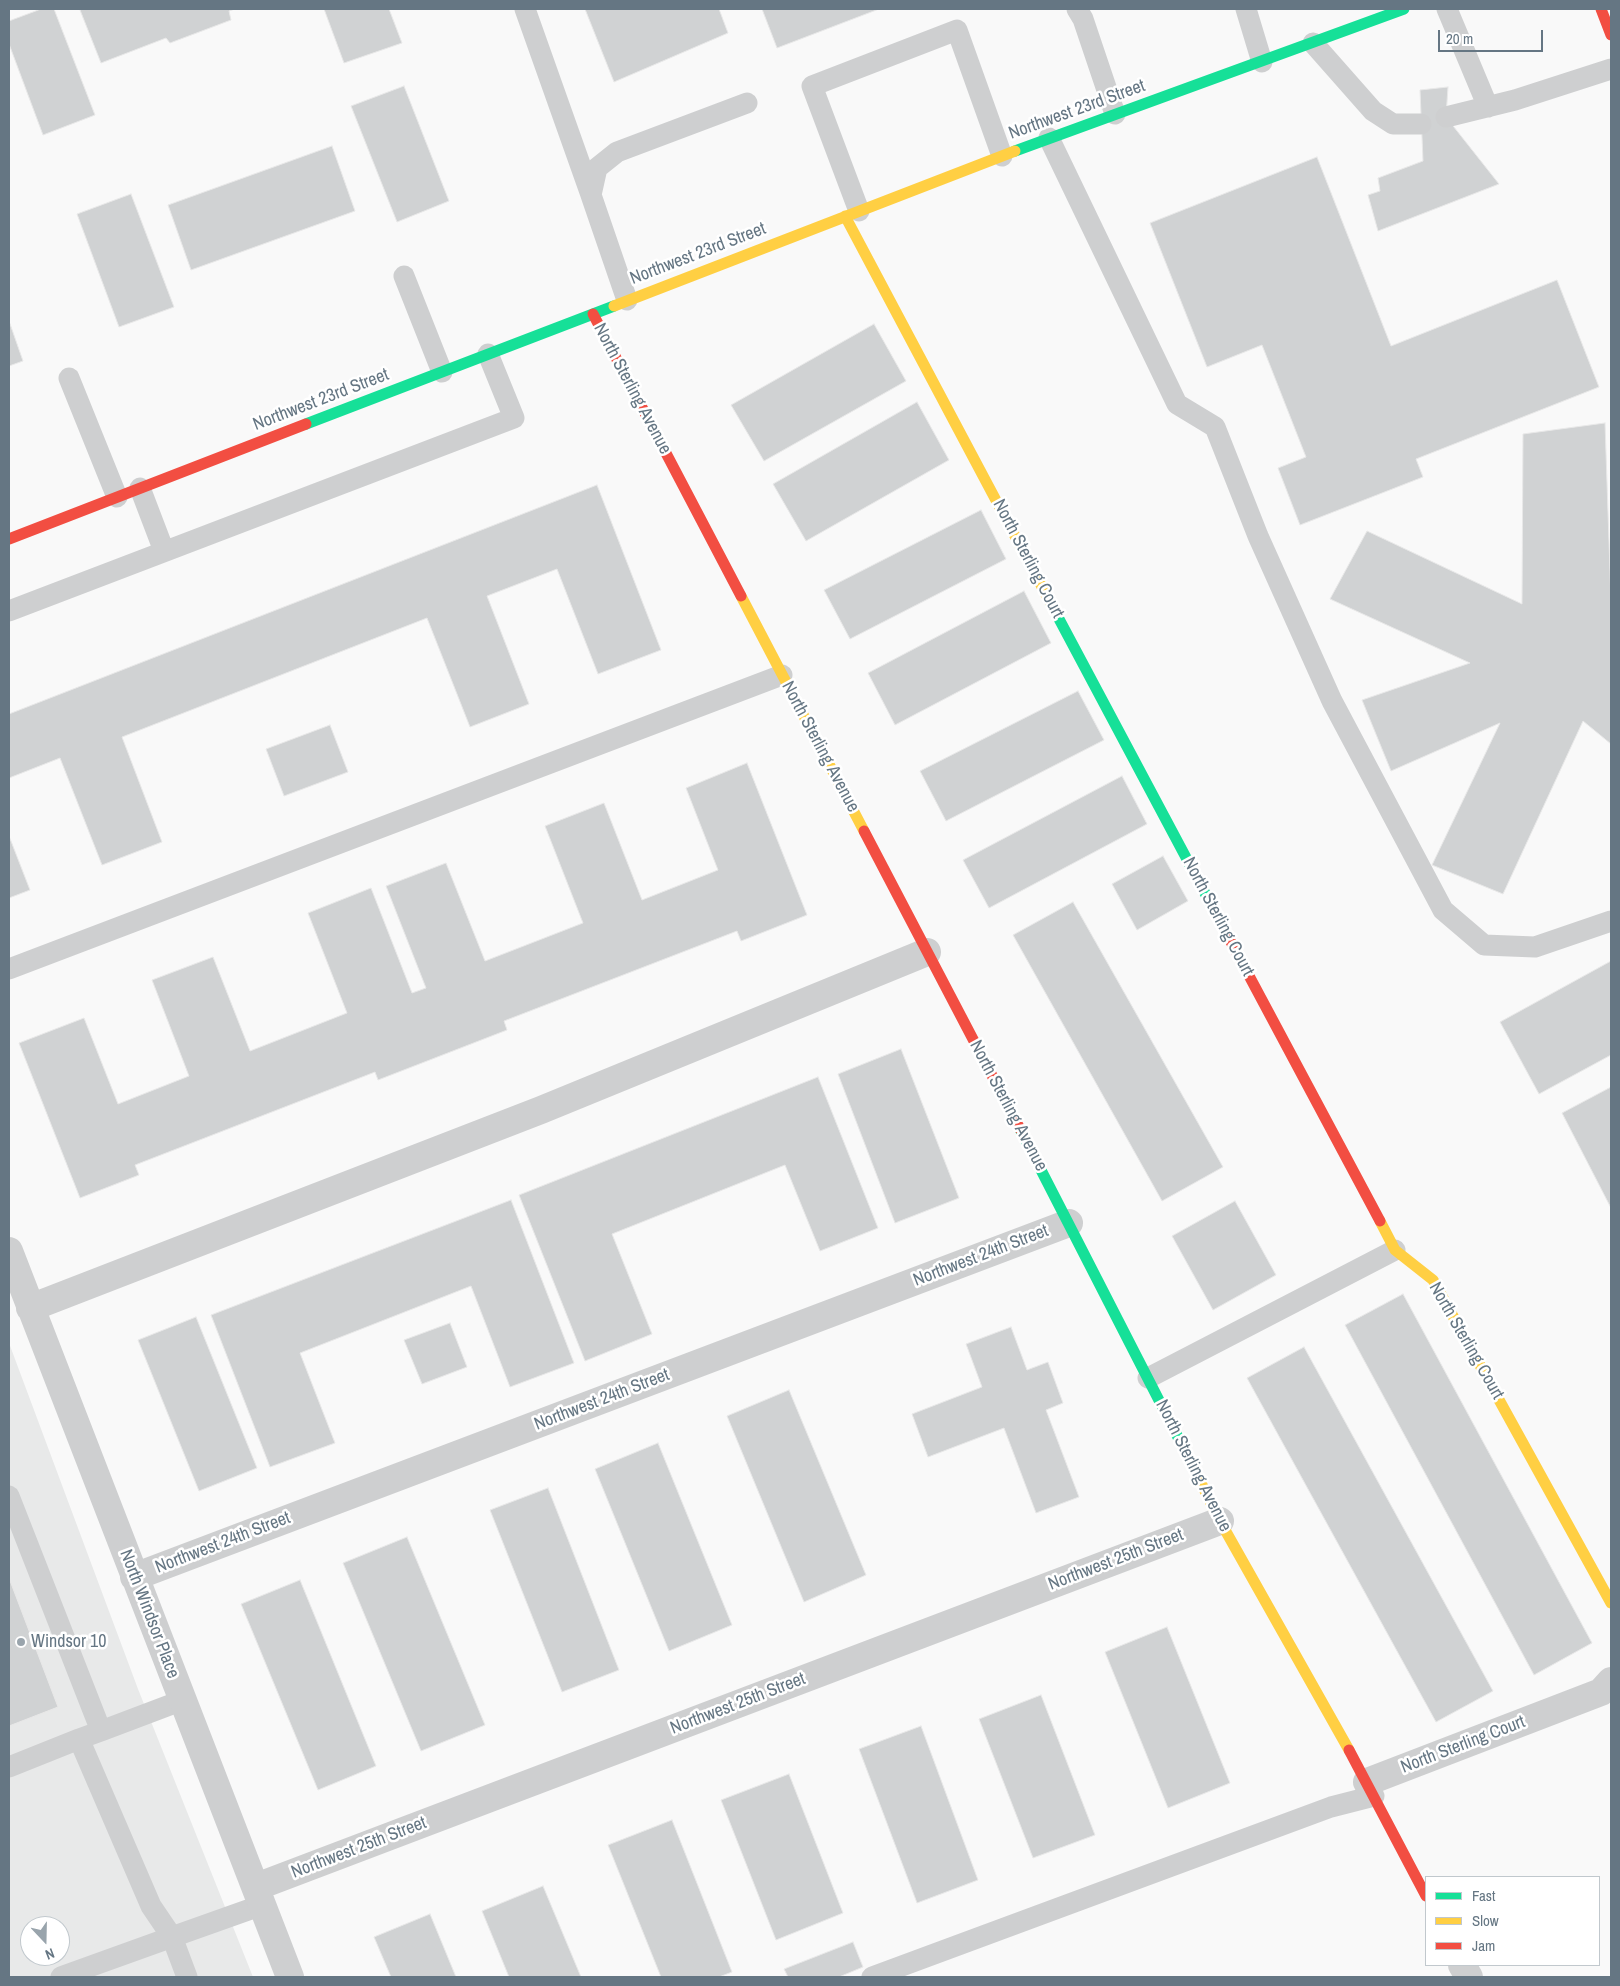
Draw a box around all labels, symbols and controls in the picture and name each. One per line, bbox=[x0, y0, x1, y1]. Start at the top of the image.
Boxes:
scale bar bbox=[1440, 20, 1545, 52]
text: 20 m bbox=[1446, 28, 1473, 49]
street label: Northwest 23rd Street bbox=[1006, 75, 1148, 145]
street label: Northwest 23rd Street bbox=[627, 218, 769, 290]
street label: North Sterling Avenue bbox=[588, 320, 676, 458]
street label: Northwest 23rd Street bbox=[250, 364, 392, 436]
street label: North Sterling Court bbox=[988, 496, 1068, 622]
street label: North Sterling Avenue bbox=[776, 678, 864, 816]
street label: North Sterling Court bbox=[1178, 854, 1258, 980]
street label: North Sterling Avenue bbox=[964, 1037, 1052, 1175]
street label: Northwest 24th Street bbox=[910, 1220, 1052, 1292]
street label: North Sterling Court bbox=[1424, 1279, 1508, 1403]
street label: Northwest 24th Street bbox=[531, 1364, 673, 1436]
street label: North Sterling Avenue bbox=[1150, 1397, 1236, 1535]
street label: Northwest 24th Street bbox=[152, 1507, 294, 1579]
street label: Northwest 25th Street bbox=[1045, 1524, 1187, 1596]
street label: North Windsor Place bbox=[115, 1547, 183, 1681]
place label: Windsor 10 bbox=[31, 1631, 106, 1653]
marker: Windsor 10 bbox=[15, 1636, 27, 1648]
street label: Northwest 25th Street bbox=[667, 1668, 809, 1740]
street label: North Sterling Court bbox=[1398, 1711, 1528, 1779]
street label: Northwest 25th Street bbox=[288, 1812, 430, 1884]
legend bbox=[1425, 1876, 1600, 1966]
text: Fast bbox=[1472, 1885, 1495, 1906]
text: Slow bbox=[1472, 1910, 1499, 1931]
north arrow bbox=[20, 1916, 70, 1966]
text: Jam bbox=[1472, 1935, 1495, 1956]
text: N bbox=[43, 1944, 57, 1964]

